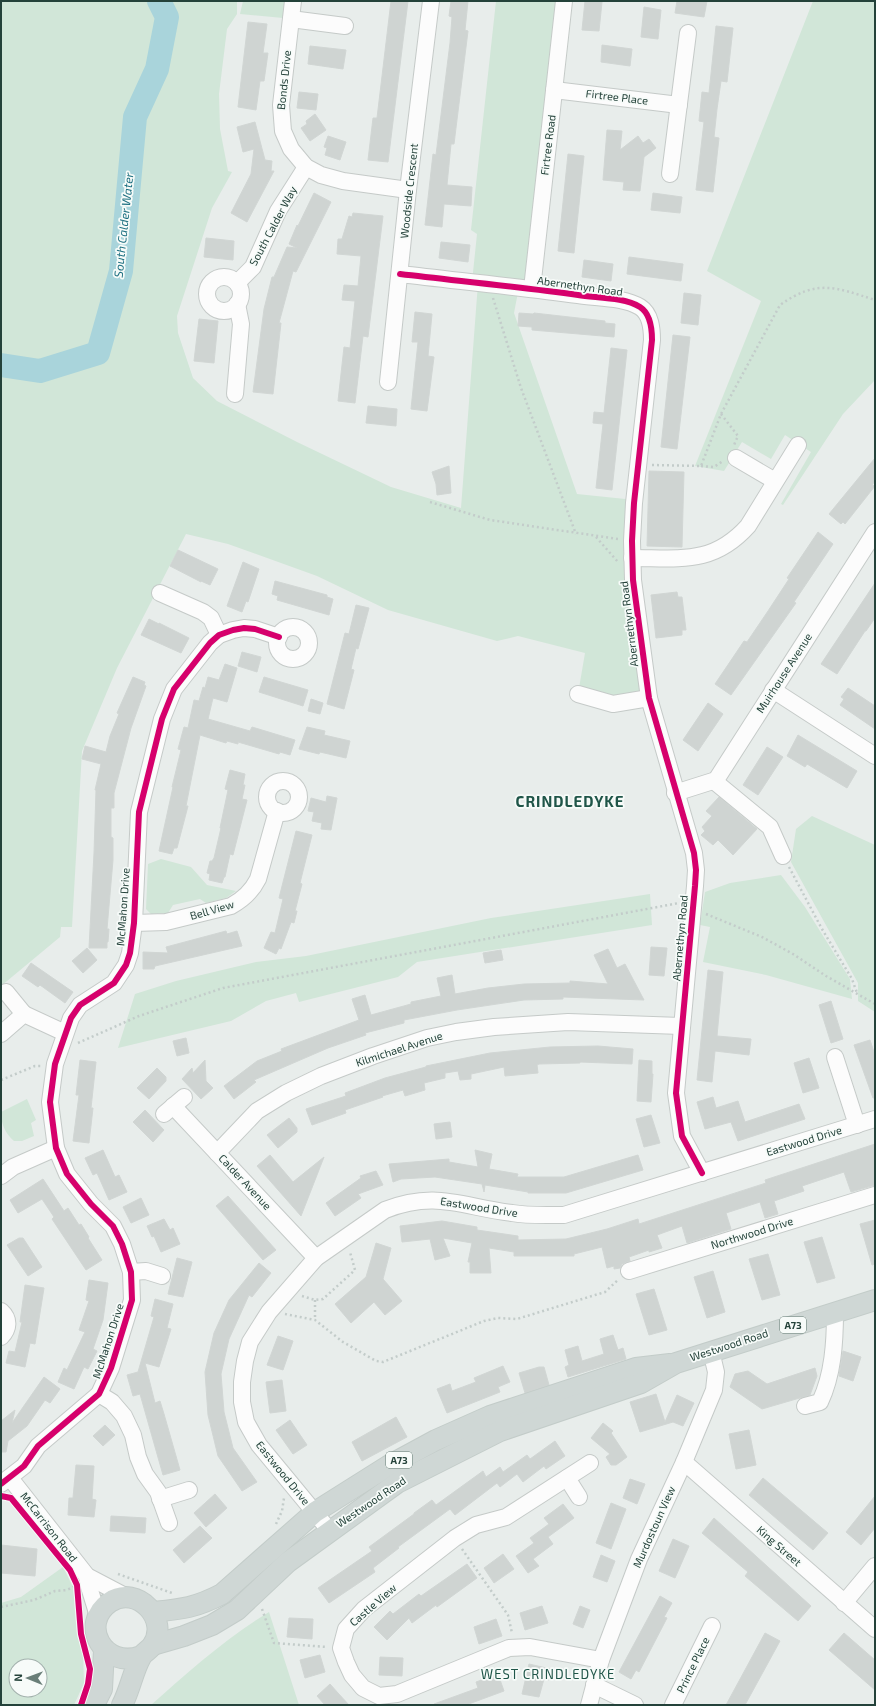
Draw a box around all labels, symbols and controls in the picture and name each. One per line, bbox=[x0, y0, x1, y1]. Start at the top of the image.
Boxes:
street label: Bonds Drive bbox=[274, 49, 293, 110]
street label: Firtree Place bbox=[585, 86, 649, 107]
street label: Firtree Road bbox=[537, 114, 558, 176]
street label: Woodside Crescent bbox=[397, 143, 420, 239]
water label: South Calder Water bbox=[111, 171, 136, 278]
street label: South Calder Way bbox=[246, 184, 299, 268]
street label: Abernethyn Road bbox=[536, 273, 624, 298]
street label: Abernethyn Road bbox=[617, 580, 640, 668]
street label: Muirhouse Avenue bbox=[753, 630, 814, 715]
district label: CRINDLEDYKE bbox=[516, 792, 624, 810]
street label: McMahon Drive bbox=[113, 867, 132, 946]
street label: Abernethyn Road bbox=[669, 894, 690, 982]
street label: Bell View bbox=[188, 897, 236, 922]
street label: Kilmichael Avenue bbox=[354, 1028, 444, 1069]
street label: Eastwood Drive bbox=[764, 1123, 843, 1158]
street label: Calder Avenue bbox=[216, 1151, 274, 1212]
street label: Eastwood Drive bbox=[439, 1194, 519, 1219]
street label: Northwood Drive bbox=[709, 1214, 795, 1251]
street label: McMahon Drive bbox=[89, 1302, 126, 1380]
road number: A73 bbox=[780, 1317, 806, 1333]
street label: Westwood Road bbox=[688, 1326, 770, 1363]
street label: Eastwood Drive bbox=[254, 1438, 313, 1507]
road number: A73 bbox=[386, 1452, 412, 1468]
street label: Westwood Road bbox=[333, 1473, 408, 1530]
street label: Murdostoun View bbox=[630, 1484, 677, 1570]
street label: McCarrison Road bbox=[18, 1489, 81, 1564]
street label: King Street bbox=[754, 1523, 804, 1568]
street label: Castle View bbox=[347, 1581, 399, 1629]
street label: Prince Place bbox=[673, 1635, 712, 1695]
north arrow bbox=[8, 1658, 48, 1698]
district label: WEST CRINDLEDYKE bbox=[481, 1666, 615, 1682]
text: N bbox=[11, 1674, 24, 1682]

